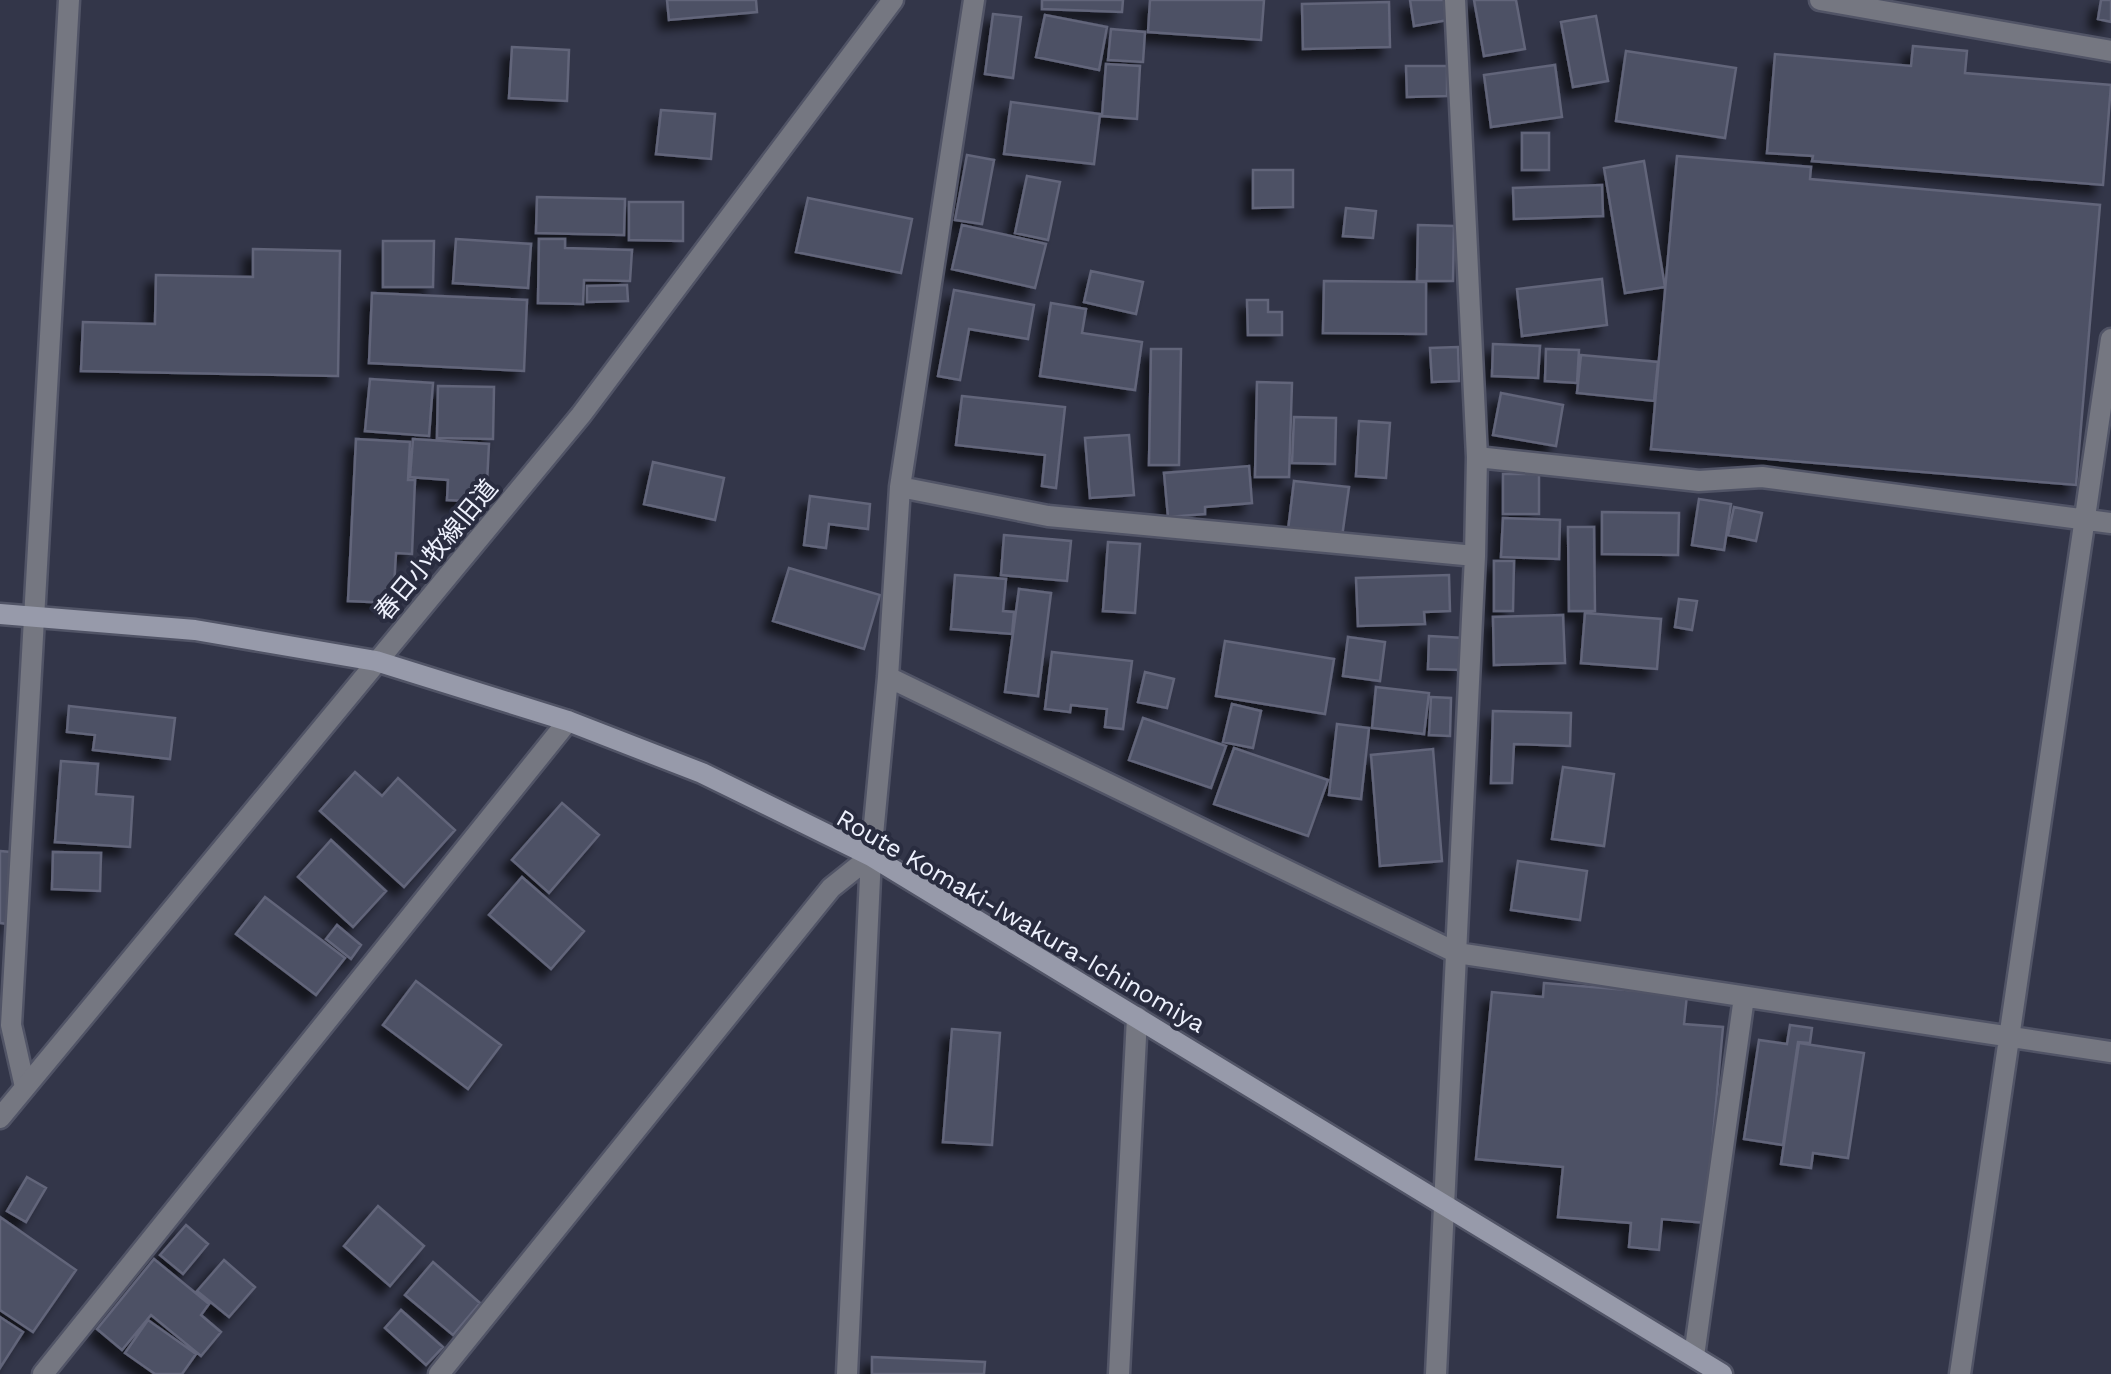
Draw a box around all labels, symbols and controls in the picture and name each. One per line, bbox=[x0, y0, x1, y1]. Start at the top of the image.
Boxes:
street label: 春日小牧線旧道 bbox=[369, 474, 503, 626]
street label: Route Komaki-Iwakura-Ichinomiya bbox=[831, 803, 1211, 1039]

